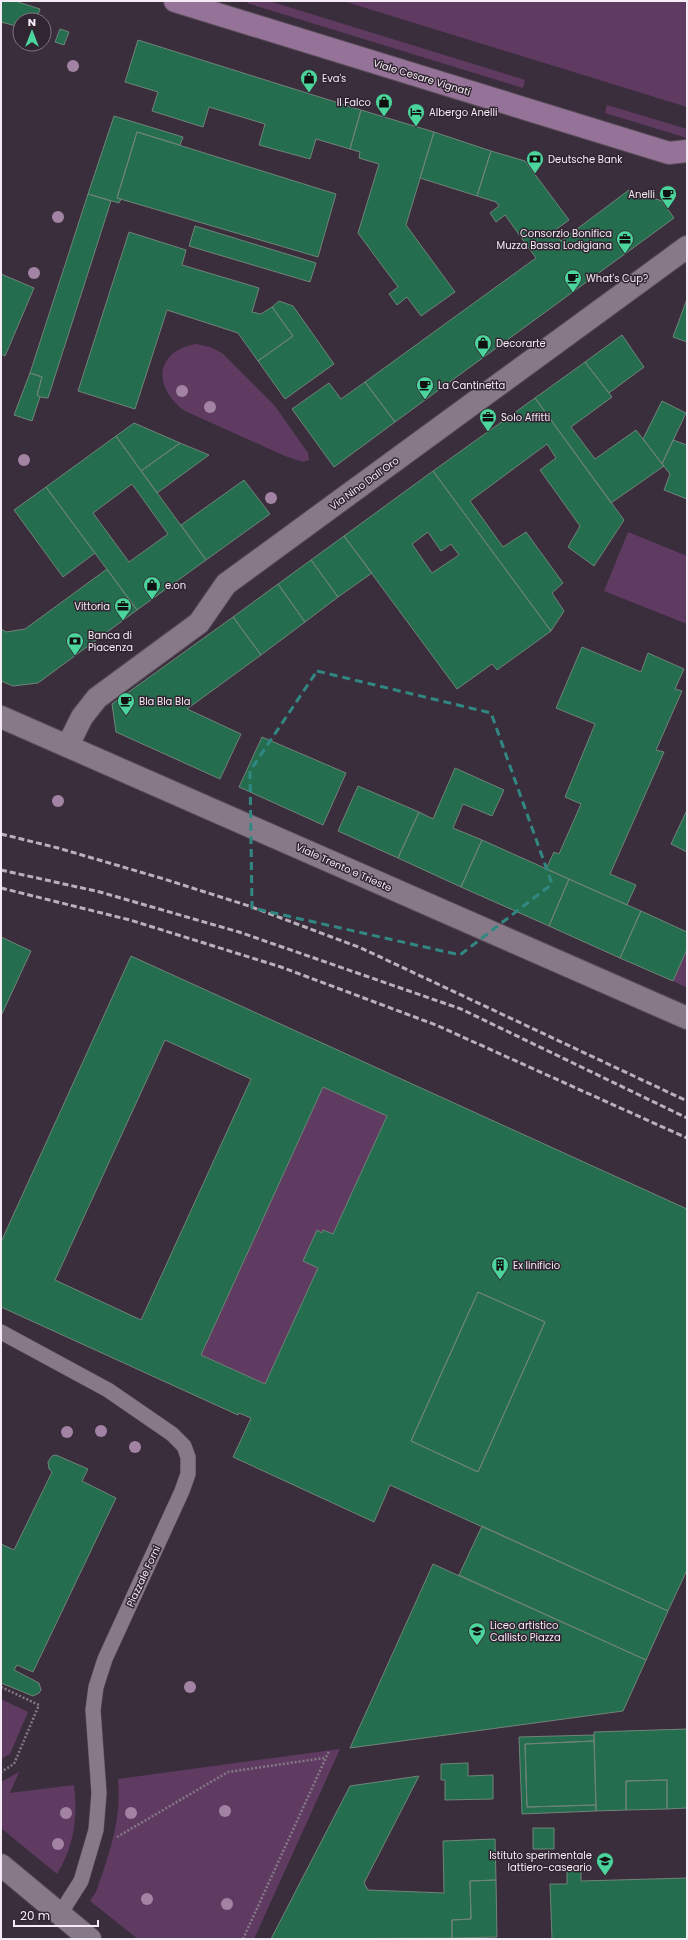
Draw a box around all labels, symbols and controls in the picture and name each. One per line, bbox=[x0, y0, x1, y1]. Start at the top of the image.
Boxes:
north arrow bbox=[12, 12, 52, 52]
text: N bbox=[28, 14, 36, 30]
street label: Viale Cesare Vignati bbox=[371, 56, 472, 99]
shop icon: Eva's bbox=[299, 68, 319, 93]
place label: Eva's bbox=[322, 71, 346, 86]
shop icon: Il Falco bbox=[374, 92, 394, 117]
place label: Il Falco bbox=[337, 95, 371, 110]
hotel icon: Albergo Anelli bbox=[406, 102, 426, 127]
place label: Albergo Anelli bbox=[429, 105, 497, 120]
bank icon: Deutsche Bank bbox=[525, 149, 545, 174]
place label: Deutsche Bank bbox=[548, 152, 623, 167]
cafe icon: Anelli bbox=[658, 184, 678, 209]
place label: Anelli bbox=[628, 187, 655, 202]
place label: Consorzio Bonifica Muzza Bassa Lodigiana bbox=[497, 226, 612, 253]
office icon: Consorzio Bonifica Muzza Bassa Lodigiana bbox=[615, 229, 635, 254]
cafe icon: What's Cup? bbox=[563, 268, 583, 293]
place label: What's Cup? bbox=[586, 271, 648, 286]
shop icon: Decorarte bbox=[473, 333, 493, 358]
place label: Decorarte bbox=[496, 336, 546, 351]
cafe icon: La Cantinetta bbox=[415, 375, 435, 400]
place label: La Cantinetta bbox=[438, 378, 505, 393]
office icon: Solo Affitti bbox=[478, 407, 498, 432]
place label: Solo Affitti bbox=[501, 410, 550, 425]
street label: Via Nino Dall’Oro bbox=[326, 453, 402, 514]
shop icon: e.on bbox=[142, 575, 162, 600]
place label: e.on bbox=[165, 578, 186, 593]
office icon: Vittoria bbox=[113, 596, 133, 621]
place label: Vittoria bbox=[74, 599, 110, 614]
place label: Banca di Piacenza bbox=[88, 628, 133, 655]
bank icon: Banca di Piacenza bbox=[65, 631, 85, 656]
cafe icon: Bla Bla Bla bbox=[116, 691, 136, 716]
place label: Bla Bla Bla bbox=[139, 694, 190, 709]
street label: Viale Trento e Trieste bbox=[293, 840, 394, 895]
building icon: Ex linificio bbox=[490, 1255, 510, 1280]
place label: Ex linificio bbox=[513, 1258, 560, 1273]
street label: Piazzale Forni bbox=[123, 1543, 164, 1609]
place label: Liceo artistico Callisto Piazza bbox=[490, 1618, 561, 1645]
school or university icon: Liceo artistico Callisto Piazza bbox=[467, 1621, 487, 1646]
place label: Istituto sperimentale lattiero-caseario bbox=[489, 1848, 592, 1875]
school or university icon: Istituto sperimentale lattiero-caseario bbox=[595, 1851, 615, 1876]
scale bar bbox=[14, 1902, 98, 1928]
text: 20 m bbox=[20, 1907, 50, 1924]

